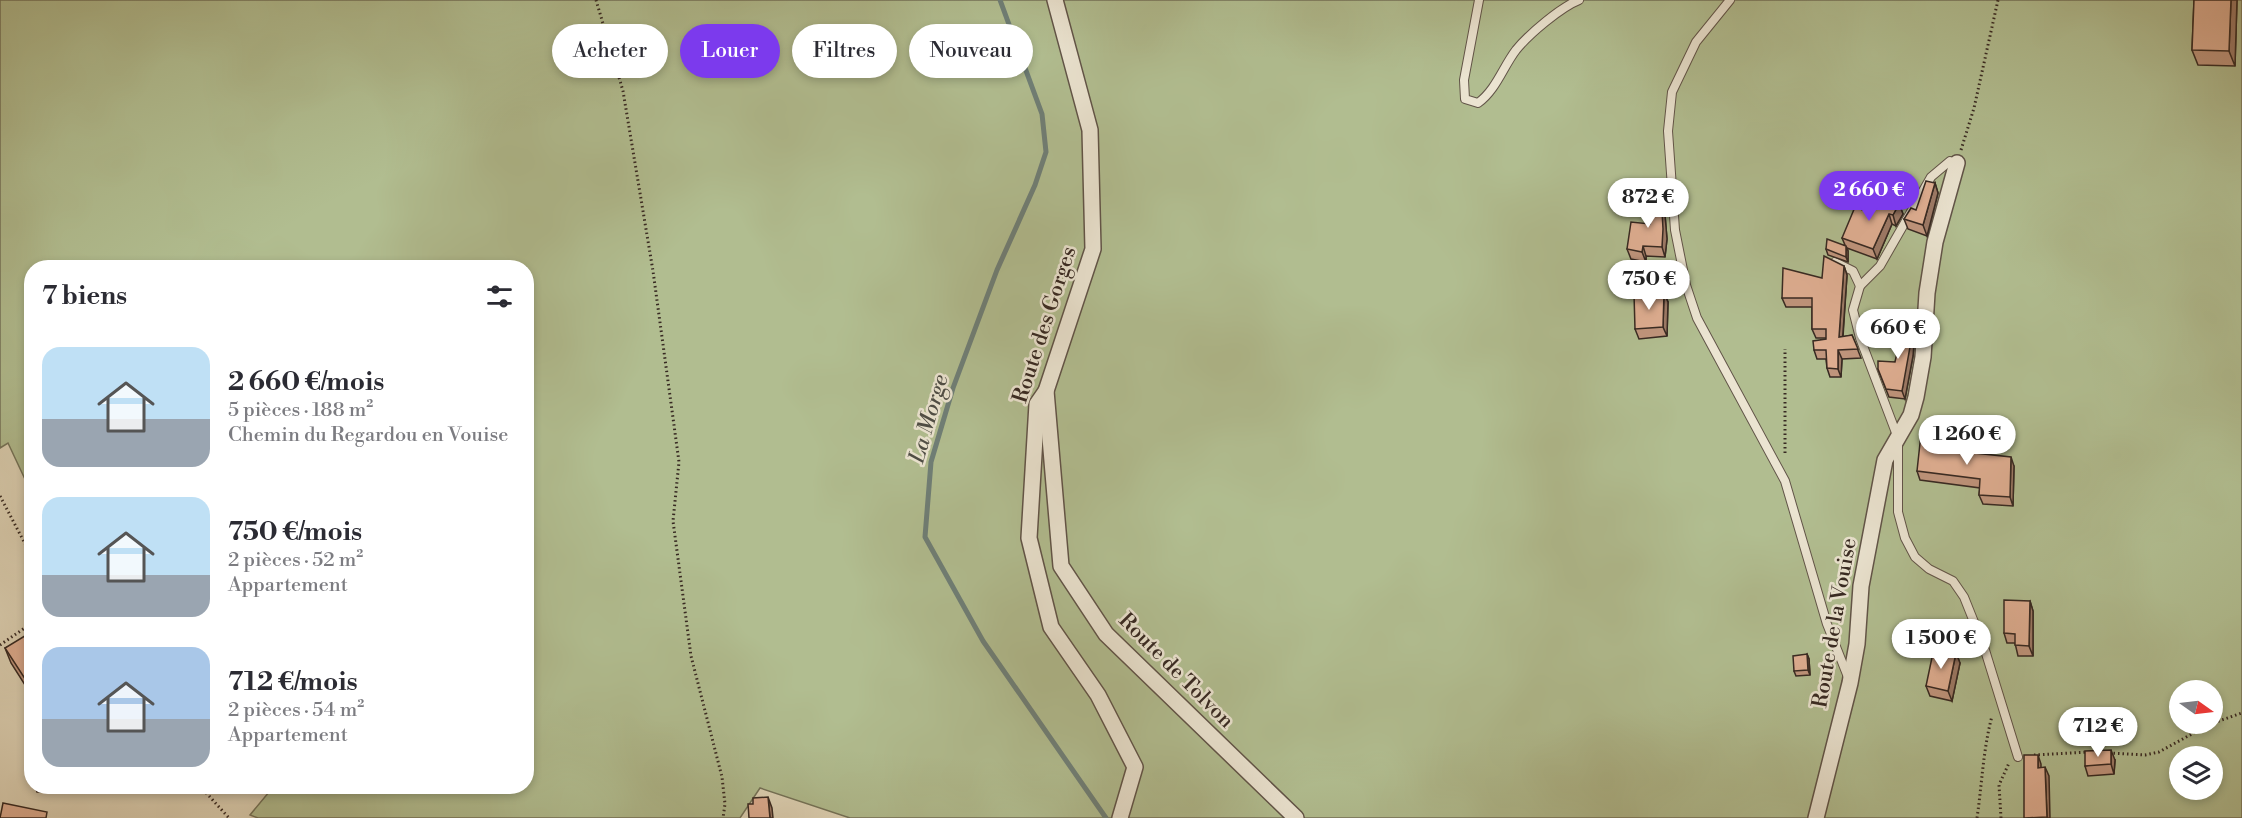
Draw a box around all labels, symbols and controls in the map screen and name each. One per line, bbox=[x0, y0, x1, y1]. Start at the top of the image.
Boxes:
chip: Acheter bbox=[552, 24, 668, 78]
chip: Louer bbox=[680, 24, 780, 78]
chip: Filtres bbox=[792, 24, 897, 78]
chip: Nouveau bbox=[909, 24, 1033, 78]
pin: 2 660 € bbox=[1814, 171, 1924, 222]
pin: 872 € bbox=[1606, 178, 1690, 229]
text: 2 660 € bbox=[1833, 178, 1905, 203]
text: 872 € bbox=[1622, 185, 1674, 210]
street label: Route des Gorges bbox=[1007, 243, 1083, 407]
pin: 750 € bbox=[1607, 260, 1691, 311]
text: 750 € bbox=[1622, 267, 1676, 292]
text: 7 biens bbox=[42, 280, 127, 312]
icon: filters bbox=[483, 280, 516, 313]
pin: 660 € bbox=[1856, 309, 1940, 360]
text: 660 € bbox=[1870, 316, 1926, 341]
text: 2 660 €/mois bbox=[228, 366, 385, 398]
icon: home bbox=[90, 371, 162, 443]
water label: La Morge bbox=[903, 372, 954, 467]
text: 5 pièces · 188 m² bbox=[228, 398, 373, 423]
pin: 1 260 € bbox=[1912, 415, 2022, 466]
text: 1 260 € bbox=[1933, 422, 2001, 447]
text: Chemin du Regardou en Vouise bbox=[228, 423, 508, 448]
text: 750 €/mois bbox=[228, 516, 362, 548]
icon: home bbox=[90, 521, 162, 593]
street label: Route de la Vouise bbox=[1807, 536, 1863, 710]
text: 2 pièces · 52 m² bbox=[228, 548, 363, 573]
text: Appartement bbox=[228, 573, 348, 598]
street label: Route de Tolvon bbox=[1113, 608, 1239, 734]
pin: 1 500 € bbox=[1886, 619, 1996, 670]
text: 1 500 € bbox=[1906, 626, 1976, 651]
text: 712 €/mois bbox=[228, 666, 358, 698]
icon: home bbox=[90, 671, 162, 743]
north arrow bbox=[2169, 680, 2223, 734]
map controls bbox=[2169, 680, 2223, 800]
text: 2 pièces · 54 m² bbox=[228, 698, 364, 723]
pin: 712 € bbox=[2056, 707, 2140, 758]
text: 712 € bbox=[2072, 714, 2124, 739]
text: Appartement bbox=[228, 723, 348, 748]
button: layers bbox=[2169, 746, 2223, 800]

